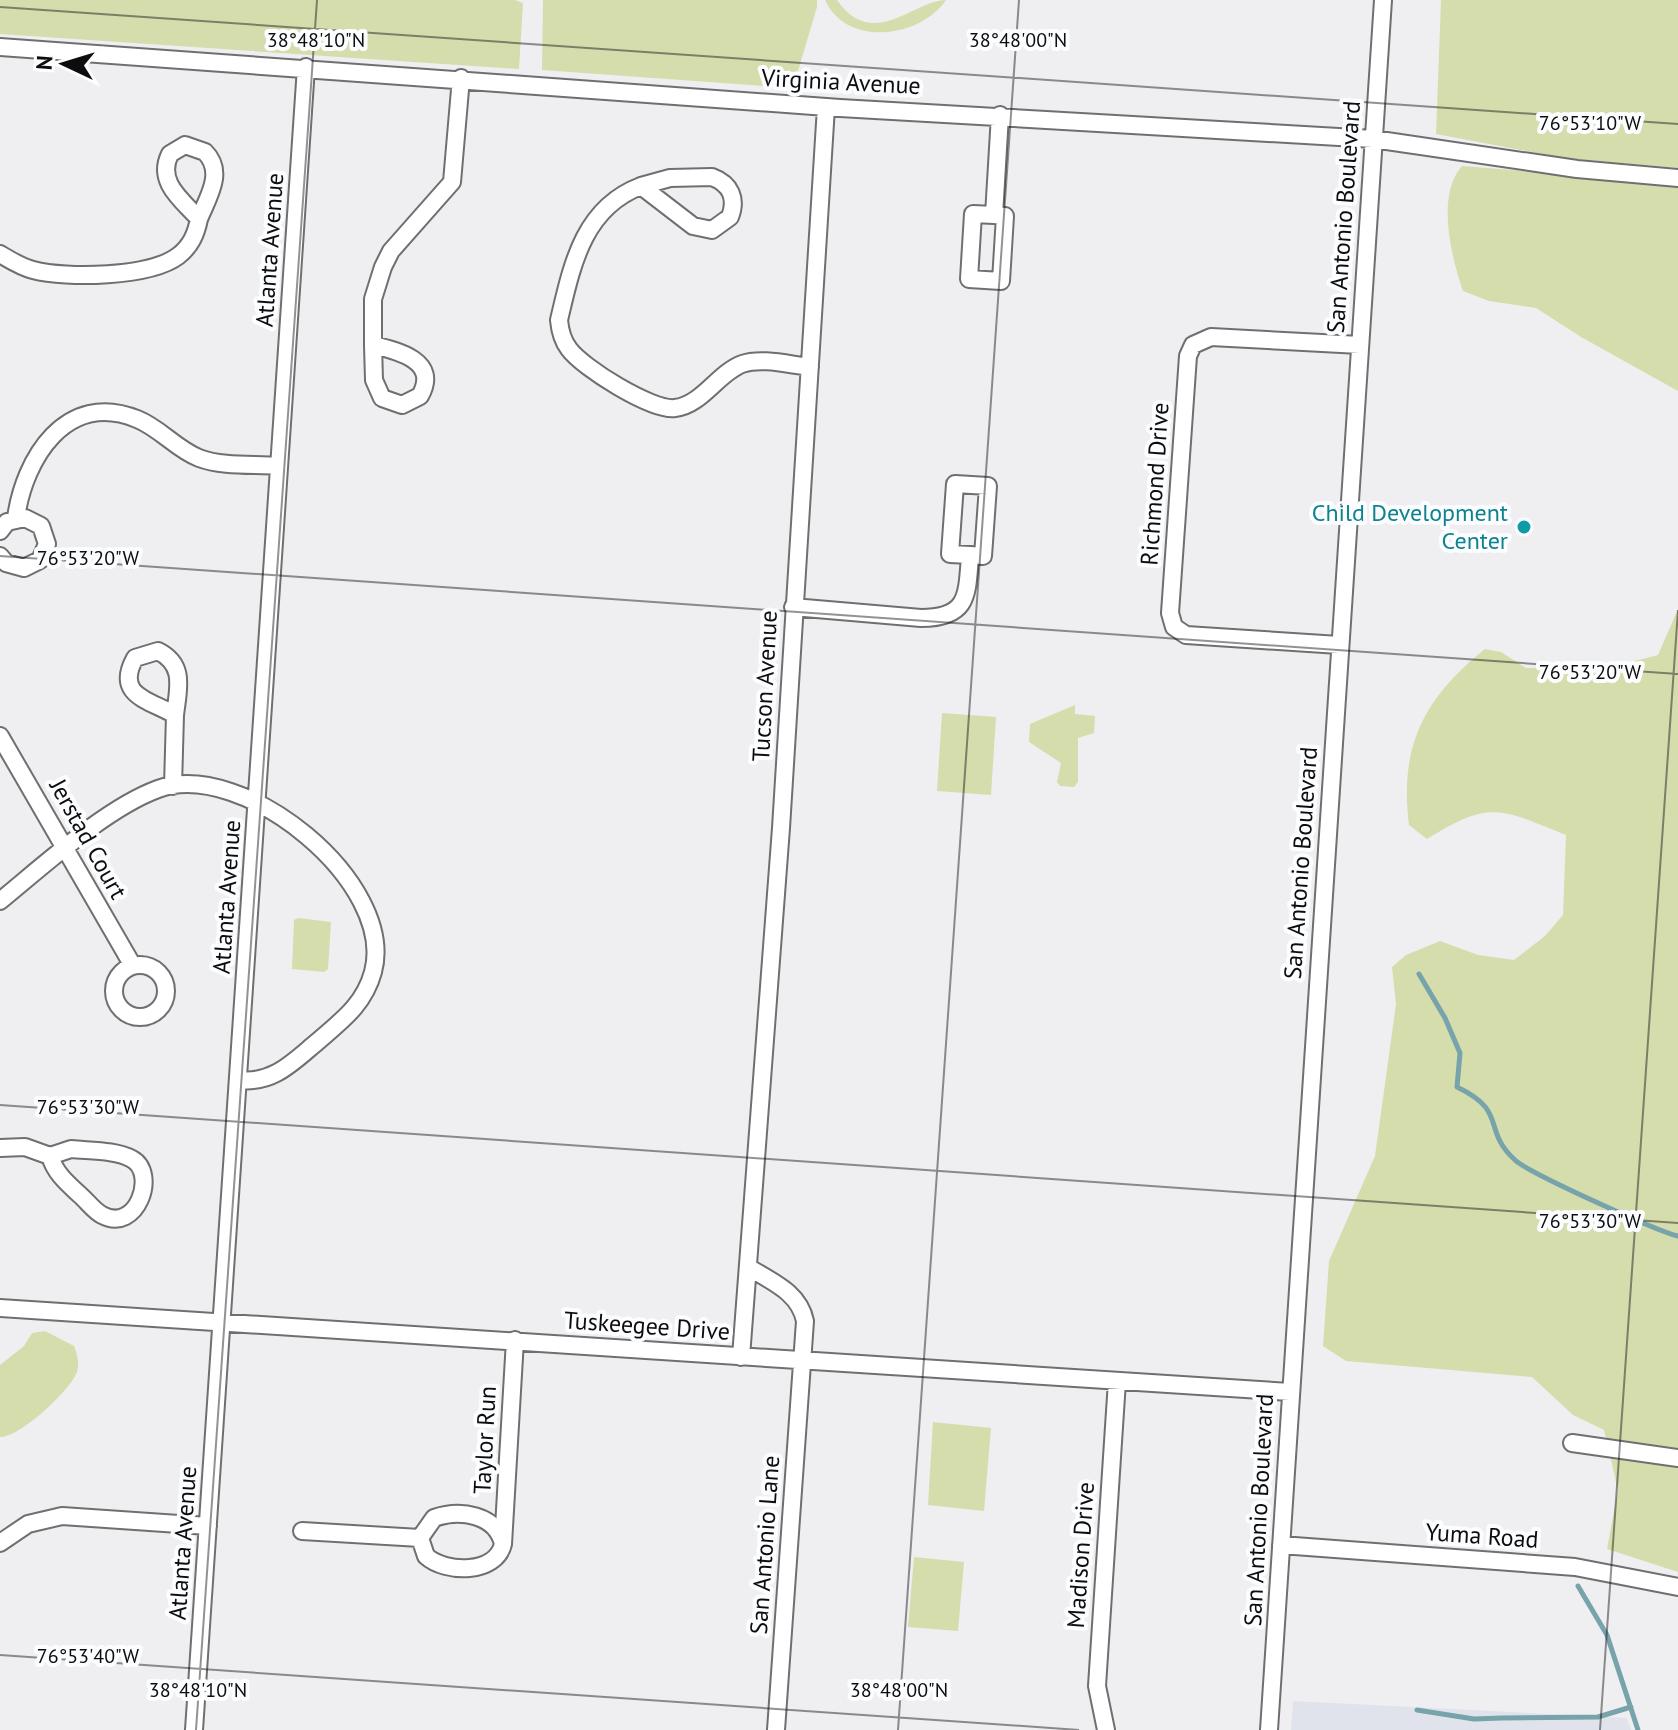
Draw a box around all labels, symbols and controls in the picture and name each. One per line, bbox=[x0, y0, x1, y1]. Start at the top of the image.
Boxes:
north arrow bbox=[24, 24, 104, 104]
text: 38°48'10"N bbox=[267, 27, 365, 53]
text: 38°48'00"N bbox=[969, 27, 1067, 53]
text: N bbox=[30, 54, 59, 71]
street label: Virginia Avenue bbox=[760, 62, 922, 101]
street label: San Antonio Boulevard bbox=[1320, 100, 1367, 334]
text: 76°53'10"W bbox=[1539, 110, 1642, 136]
street label: Atlanta Avenue bbox=[249, 172, 290, 328]
street label: Richmond Drive bbox=[1133, 401, 1176, 566]
place label: Child Development Center bbox=[1312, 497, 1508, 556]
marker: Child Development Center bbox=[1515, 518, 1533, 536]
text: 76°53'20"W bbox=[37, 545, 140, 571]
street label: Tucson Avenue bbox=[745, 610, 784, 762]
text: 76°53'20"W bbox=[1539, 659, 1642, 685]
street label: San Antonio Boulevard bbox=[1277, 746, 1324, 980]
street label: Jerstad Court bbox=[42, 772, 134, 904]
street label: Atlanta Avenue bbox=[206, 819, 247, 975]
text: 76°53'30"W bbox=[37, 1094, 140, 1120]
text: 76°53'30"W bbox=[1539, 1208, 1642, 1234]
street label: Tuskeegee Drive bbox=[563, 1304, 731, 1347]
street label: Taylor Run bbox=[466, 1385, 503, 1495]
street label: San Antonio Boulevard bbox=[1237, 1393, 1280, 1627]
street label: San Antonio Lane bbox=[743, 1454, 786, 1635]
street label: Atlanta Avenue bbox=[162, 1465, 203, 1621]
street label: Madison Drive bbox=[1060, 1481, 1101, 1629]
street label: Yuma Road bbox=[1424, 1516, 1540, 1555]
text: 76°53'40"W bbox=[37, 1643, 140, 1669]
text: 38°48'10"N bbox=[149, 1677, 247, 1703]
text: 38°48'00"N bbox=[850, 1677, 948, 1703]

